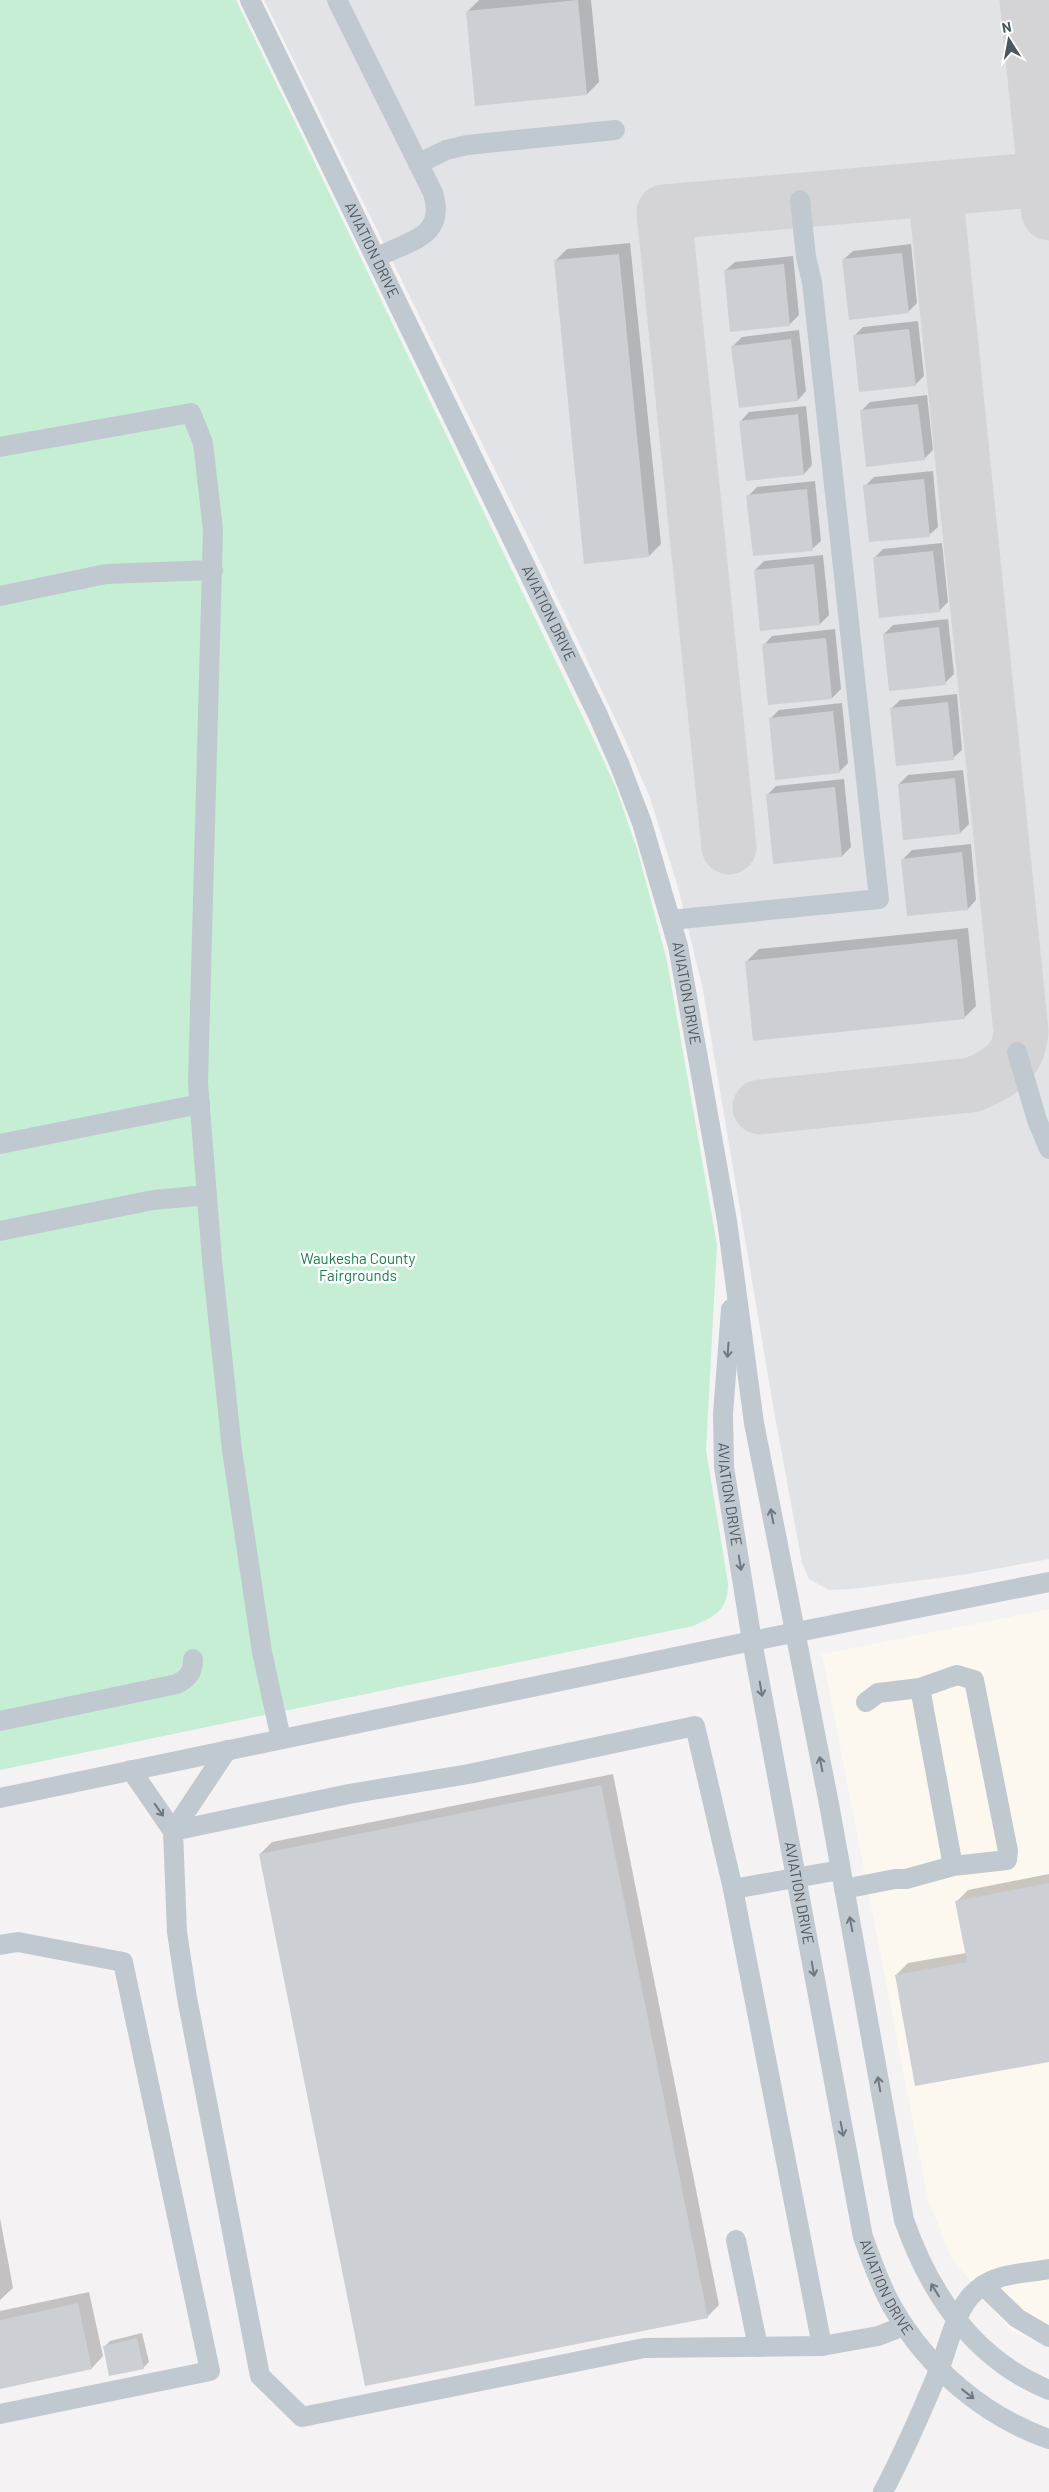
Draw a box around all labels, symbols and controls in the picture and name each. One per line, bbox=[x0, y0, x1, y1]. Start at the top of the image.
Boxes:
north arrow bbox=[984, 15, 1034, 65]
text: N bbox=[1000, 18, 1013, 36]
street label: AVIATION DRIVE bbox=[342, 199, 403, 300]
street label: AVIATION DRIVE bbox=[518, 562, 580, 664]
street label: AVIATION DRIVE bbox=[669, 940, 705, 1046]
park label: Waukesha County Fairgrounds bbox=[301, 1249, 416, 1284]
one-way arrow bbox=[723, 1341, 733, 1357]
street label: AVIATION DRIVE bbox=[716, 1442, 747, 1547]
one-way arrow bbox=[767, 1508, 777, 1524]
one-way arrow bbox=[735, 1555, 745, 1571]
one-way arrow bbox=[757, 1681, 767, 1697]
one-way arrow bbox=[816, 1757, 825, 1773]
one-way arrow bbox=[154, 1803, 164, 1817]
street label: AVIATION DRIVE bbox=[782, 1840, 818, 1946]
one-way arrow bbox=[846, 1917, 855, 1933]
one-way arrow bbox=[808, 1961, 818, 1977]
one-way arrow bbox=[874, 2077, 884, 2093]
one-way arrow bbox=[838, 2121, 847, 2137]
street label: AVIATION DRIVE bbox=[857, 2236, 918, 2338]
one-way arrow bbox=[930, 2283, 941, 2297]
one-way arrow bbox=[961, 2389, 975, 2399]

